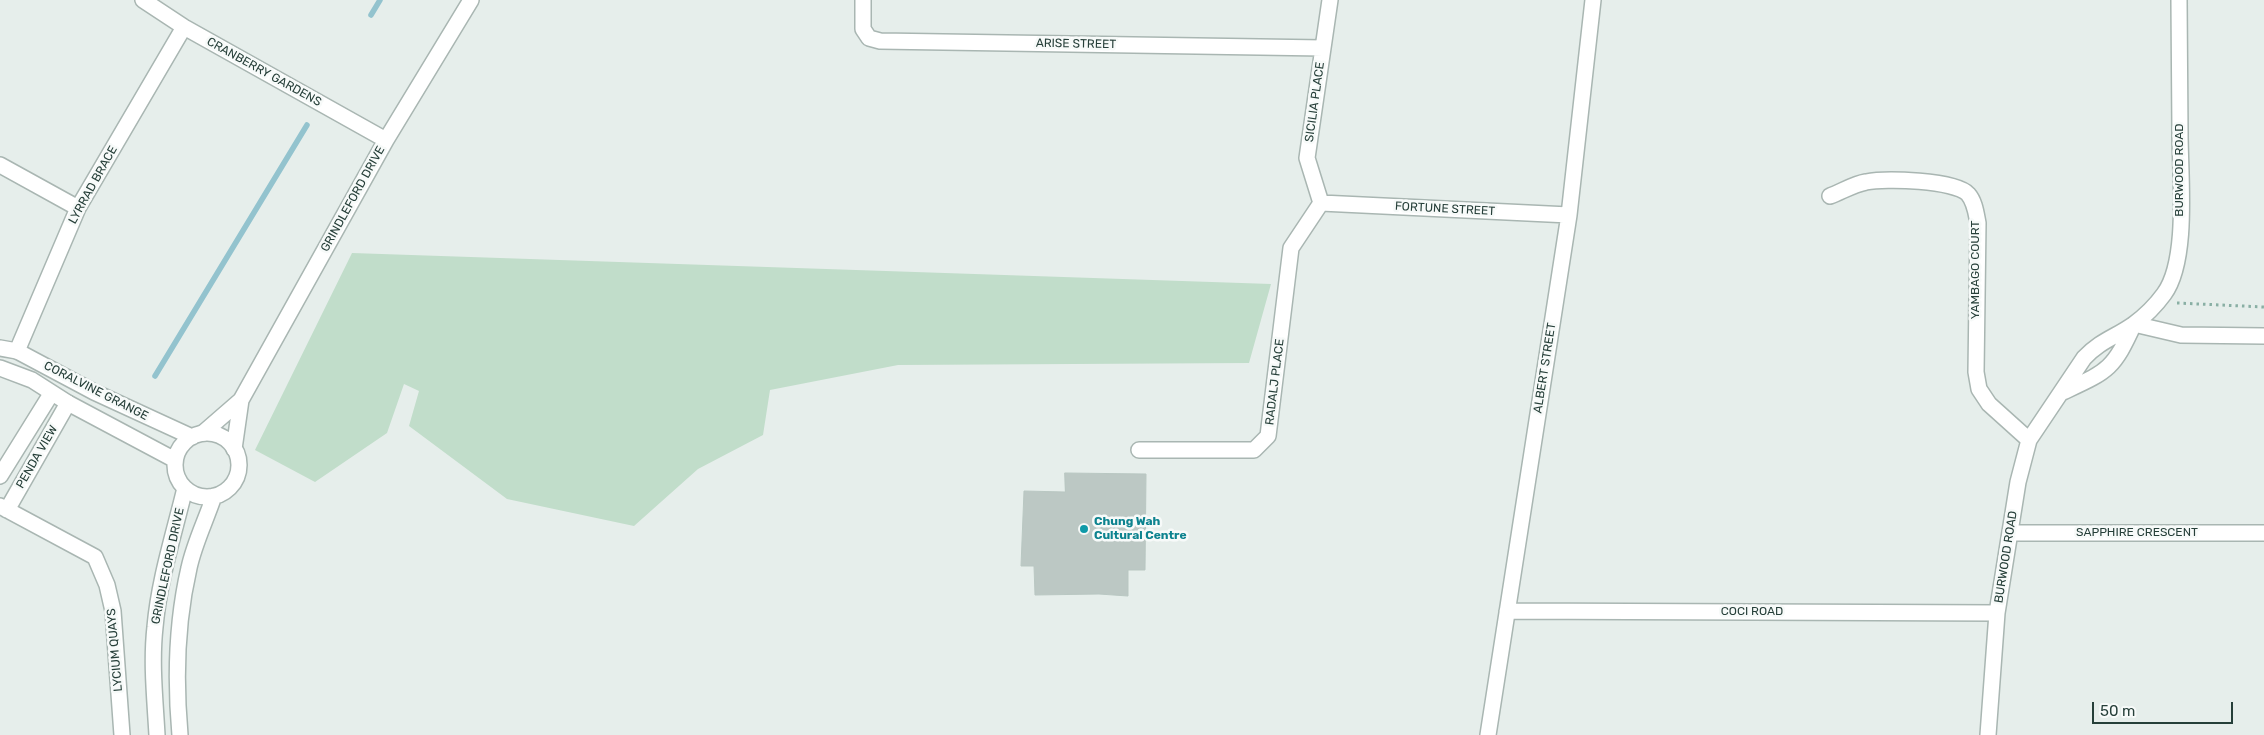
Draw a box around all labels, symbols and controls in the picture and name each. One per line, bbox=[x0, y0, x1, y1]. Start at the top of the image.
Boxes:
street label: CRANBERRY GARDENS bbox=[204, 34, 324, 110]
street label: ARISE STREET bbox=[1036, 36, 1116, 52]
street label: SICILIA PLACE bbox=[1302, 61, 1328, 143]
street label: BURWOOD ROAD bbox=[2173, 123, 2187, 217]
street label: LYRRAD BRACE bbox=[66, 143, 120, 227]
street label: GRINDLEFORD DRIVE bbox=[318, 144, 388, 254]
street label: FORTUNE STREET bbox=[1394, 199, 1496, 219]
street label: YAMBAGO COURT bbox=[1969, 221, 1983, 319]
street label: ALBERT STREET bbox=[1531, 322, 1559, 414]
street label: RADALJ PLACE bbox=[1263, 338, 1287, 426]
street label: CORALVINE GRANGE bbox=[41, 358, 151, 424]
street label: PENDA VIEW bbox=[13, 423, 61, 491]
street label: GRINDLEFORD DRIVE bbox=[149, 506, 187, 626]
street label: BURWOOD ROAD bbox=[1992, 510, 2020, 604]
place label: Chung Wah Cultural Centre bbox=[1094, 515, 1187, 543]
marker: Chung Wah Cultural Centre bbox=[1078, 523, 1090, 535]
street label: SAPPHIRE CRESCENT bbox=[2076, 526, 2198, 540]
street label: COCI ROAD bbox=[1721, 605, 1783, 619]
street label: LYCIUM QUAYS bbox=[104, 608, 126, 692]
scale bar bbox=[2094, 692, 2235, 724]
text: 50 m bbox=[2100, 702, 2135, 720]

